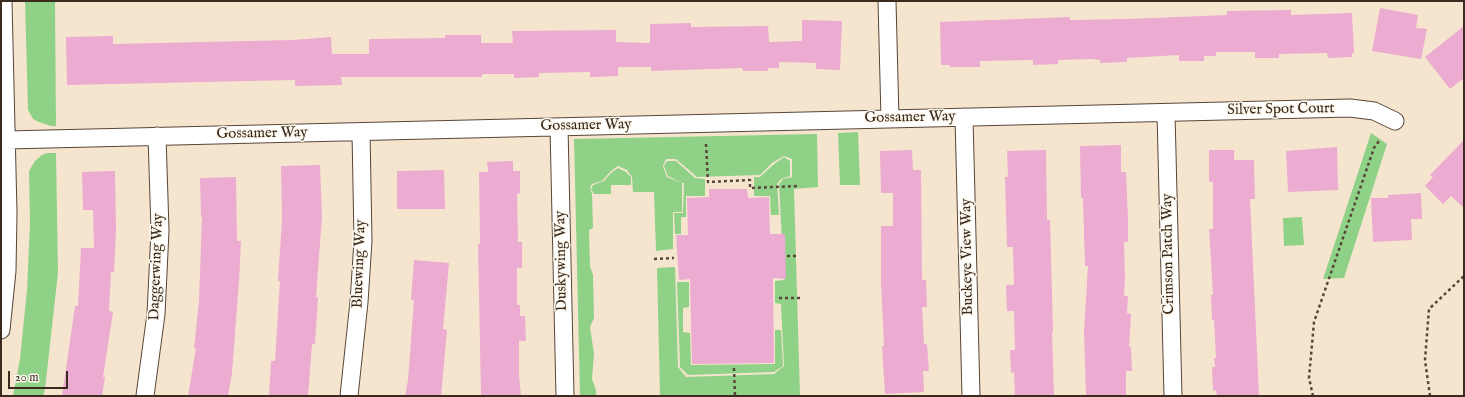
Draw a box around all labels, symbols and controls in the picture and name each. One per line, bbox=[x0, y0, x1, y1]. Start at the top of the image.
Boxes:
street label: Silver Spot Court bbox=[1227, 100, 1335, 120]
street label: Gossamer Way bbox=[864, 108, 956, 128]
street label: Gossamer Way bbox=[540, 116, 632, 136]
street label: Gossamer Way bbox=[216, 124, 308, 144]
street label: Crimson Patch Way bbox=[1159, 193, 1179, 315]
street label: Buckeye View Way bbox=[958, 198, 978, 316]
street label: Duskywing Way bbox=[552, 210, 572, 312]
street label: Daggerwing Way bbox=[146, 213, 168, 321]
street label: Bluewing Way bbox=[349, 219, 371, 309]
scale bar bbox=[10, 363, 70, 389]
text: 20 m bbox=[15, 370, 38, 385]

